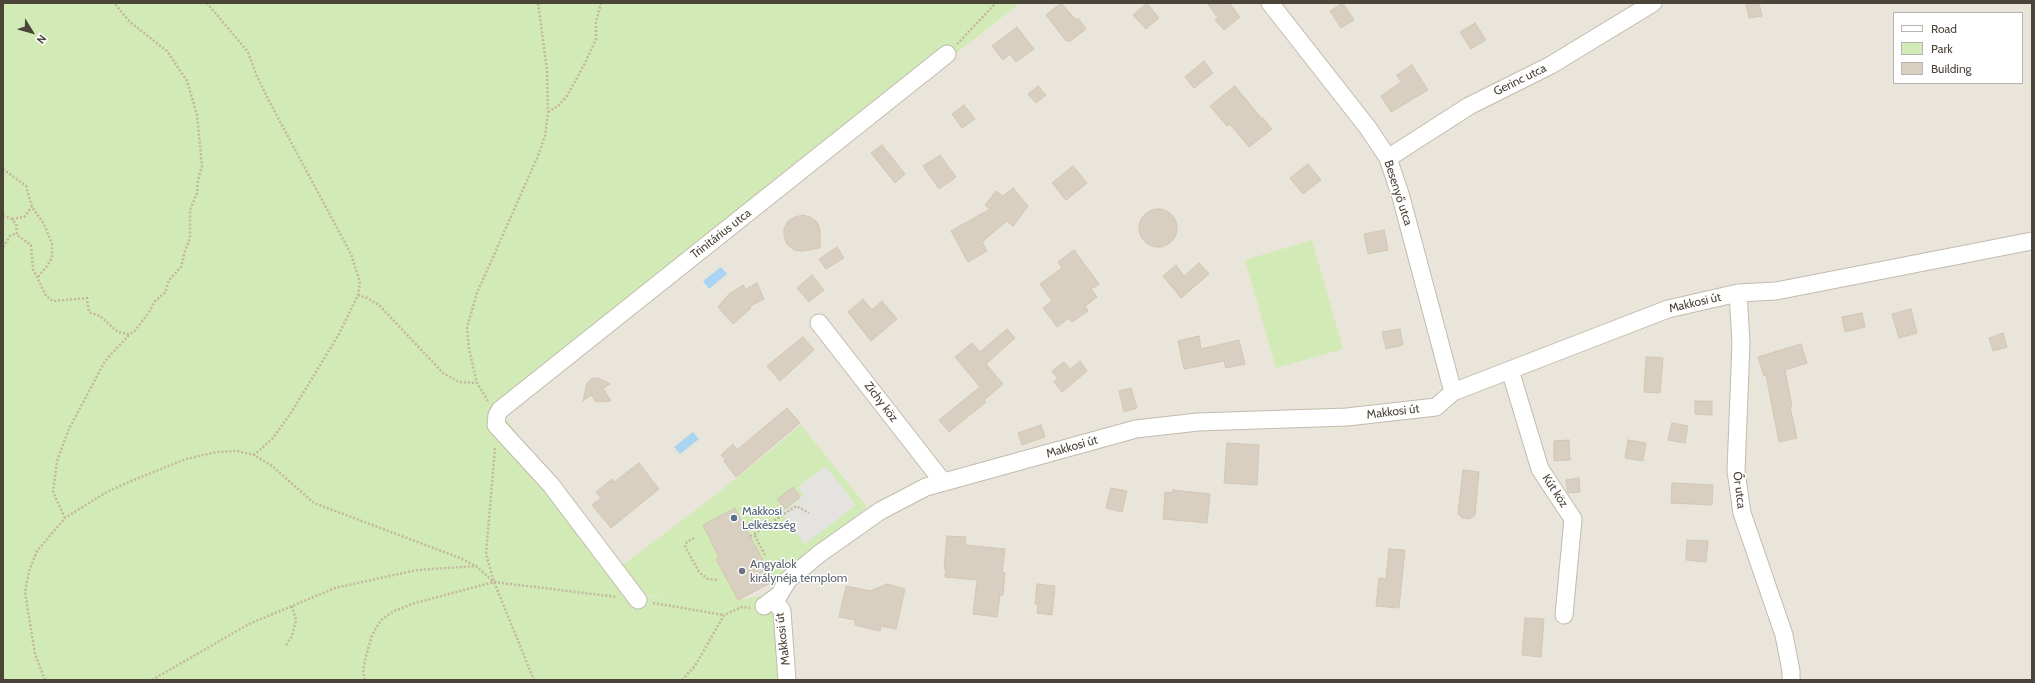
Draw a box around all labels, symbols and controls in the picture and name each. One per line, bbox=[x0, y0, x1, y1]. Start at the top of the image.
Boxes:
north arrow bbox=[12, 12, 52, 52]
legend bbox=[1893, 12, 2023, 84]
text: Road bbox=[1931, 21, 1957, 36]
text: N bbox=[34, 32, 50, 47]
text: Park bbox=[1931, 41, 1953, 56]
street label: Gerinc utca bbox=[1491, 61, 1549, 99]
text: Building bbox=[1931, 61, 1972, 76]
street label: Besenyő utca bbox=[1381, 159, 1415, 227]
street label: Trinitárius utca bbox=[688, 206, 754, 262]
street label: Makkosi út bbox=[1668, 290, 1722, 316]
street label: Zichy köz bbox=[861, 379, 901, 425]
street label: Makkosi út bbox=[1366, 402, 1420, 422]
street label: Makkosi út bbox=[1045, 433, 1099, 461]
street label: Őr utca bbox=[1730, 471, 1748, 509]
street label: Kút köz bbox=[1539, 472, 1571, 510]
place label: Makkosi Lelkészség bbox=[742, 504, 796, 532]
marker: Makkosi Lelkészség bbox=[729, 513, 739, 523]
place label: Angyalok királynéja templom bbox=[750, 557, 847, 585]
marker: Angyalok királynéja templom bbox=[737, 566, 747, 576]
street label: Makkosi út bbox=[773, 612, 793, 666]

